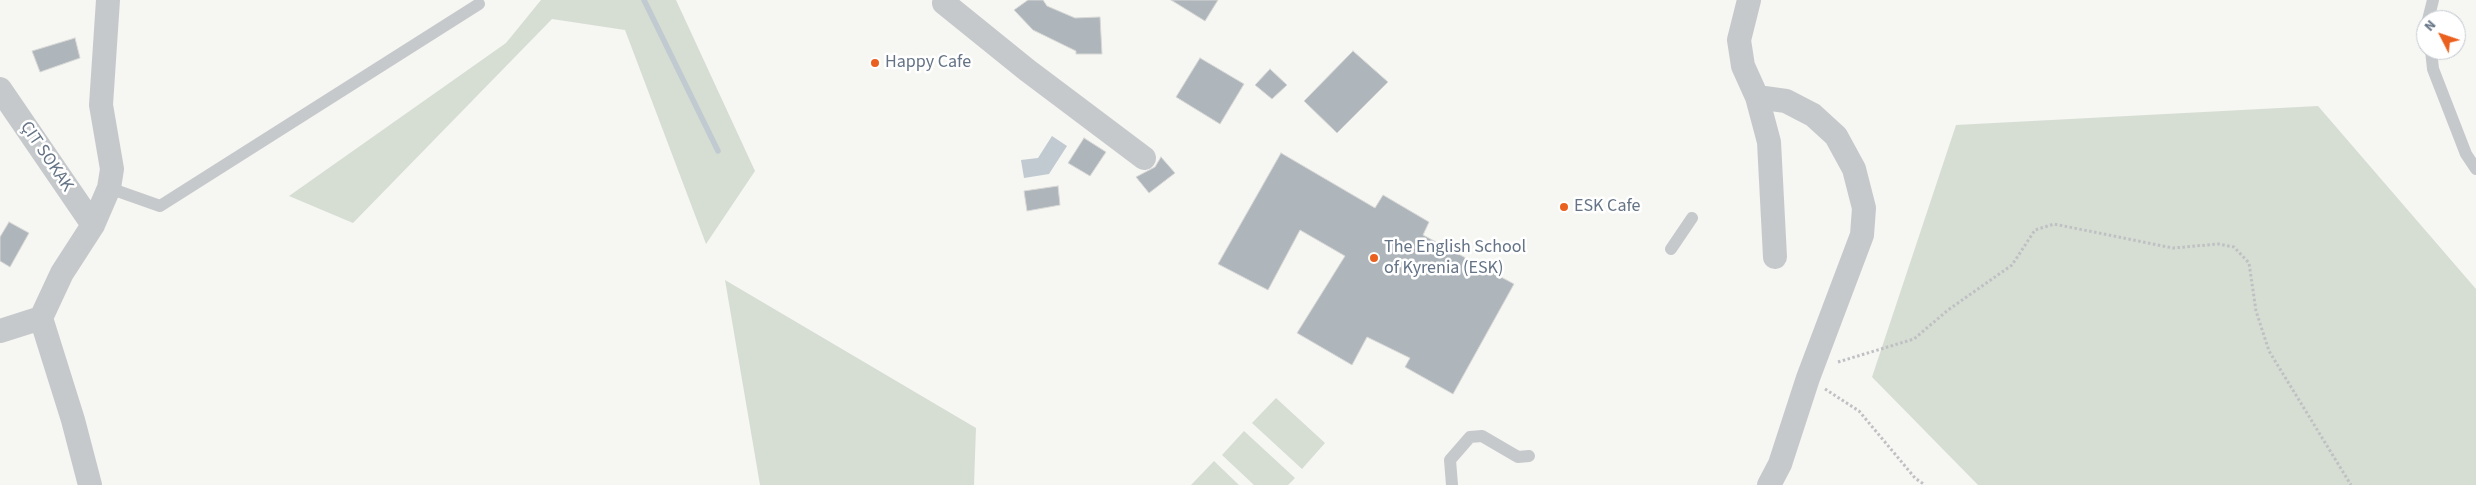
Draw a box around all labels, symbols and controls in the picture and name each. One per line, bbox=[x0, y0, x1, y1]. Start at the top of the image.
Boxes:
north arrow bbox=[2416, 10, 2466, 60]
text: N bbox=[2420, 16, 2441, 36]
place label: Happy Cafe bbox=[885, 52, 971, 74]
marker: Happy Cafe bbox=[869, 57, 881, 69]
street label: ÇIT SOKAK bbox=[15, 118, 77, 196]
place label: ESK Cafe bbox=[1574, 196, 1640, 218]
marker: ESK Cafe bbox=[1558, 201, 1570, 213]
place label: The English School of Kyrenia (ESK) bbox=[1384, 237, 1526, 280]
marker: The English School of Kyrenia (ESK) bbox=[1368, 252, 1380, 264]

